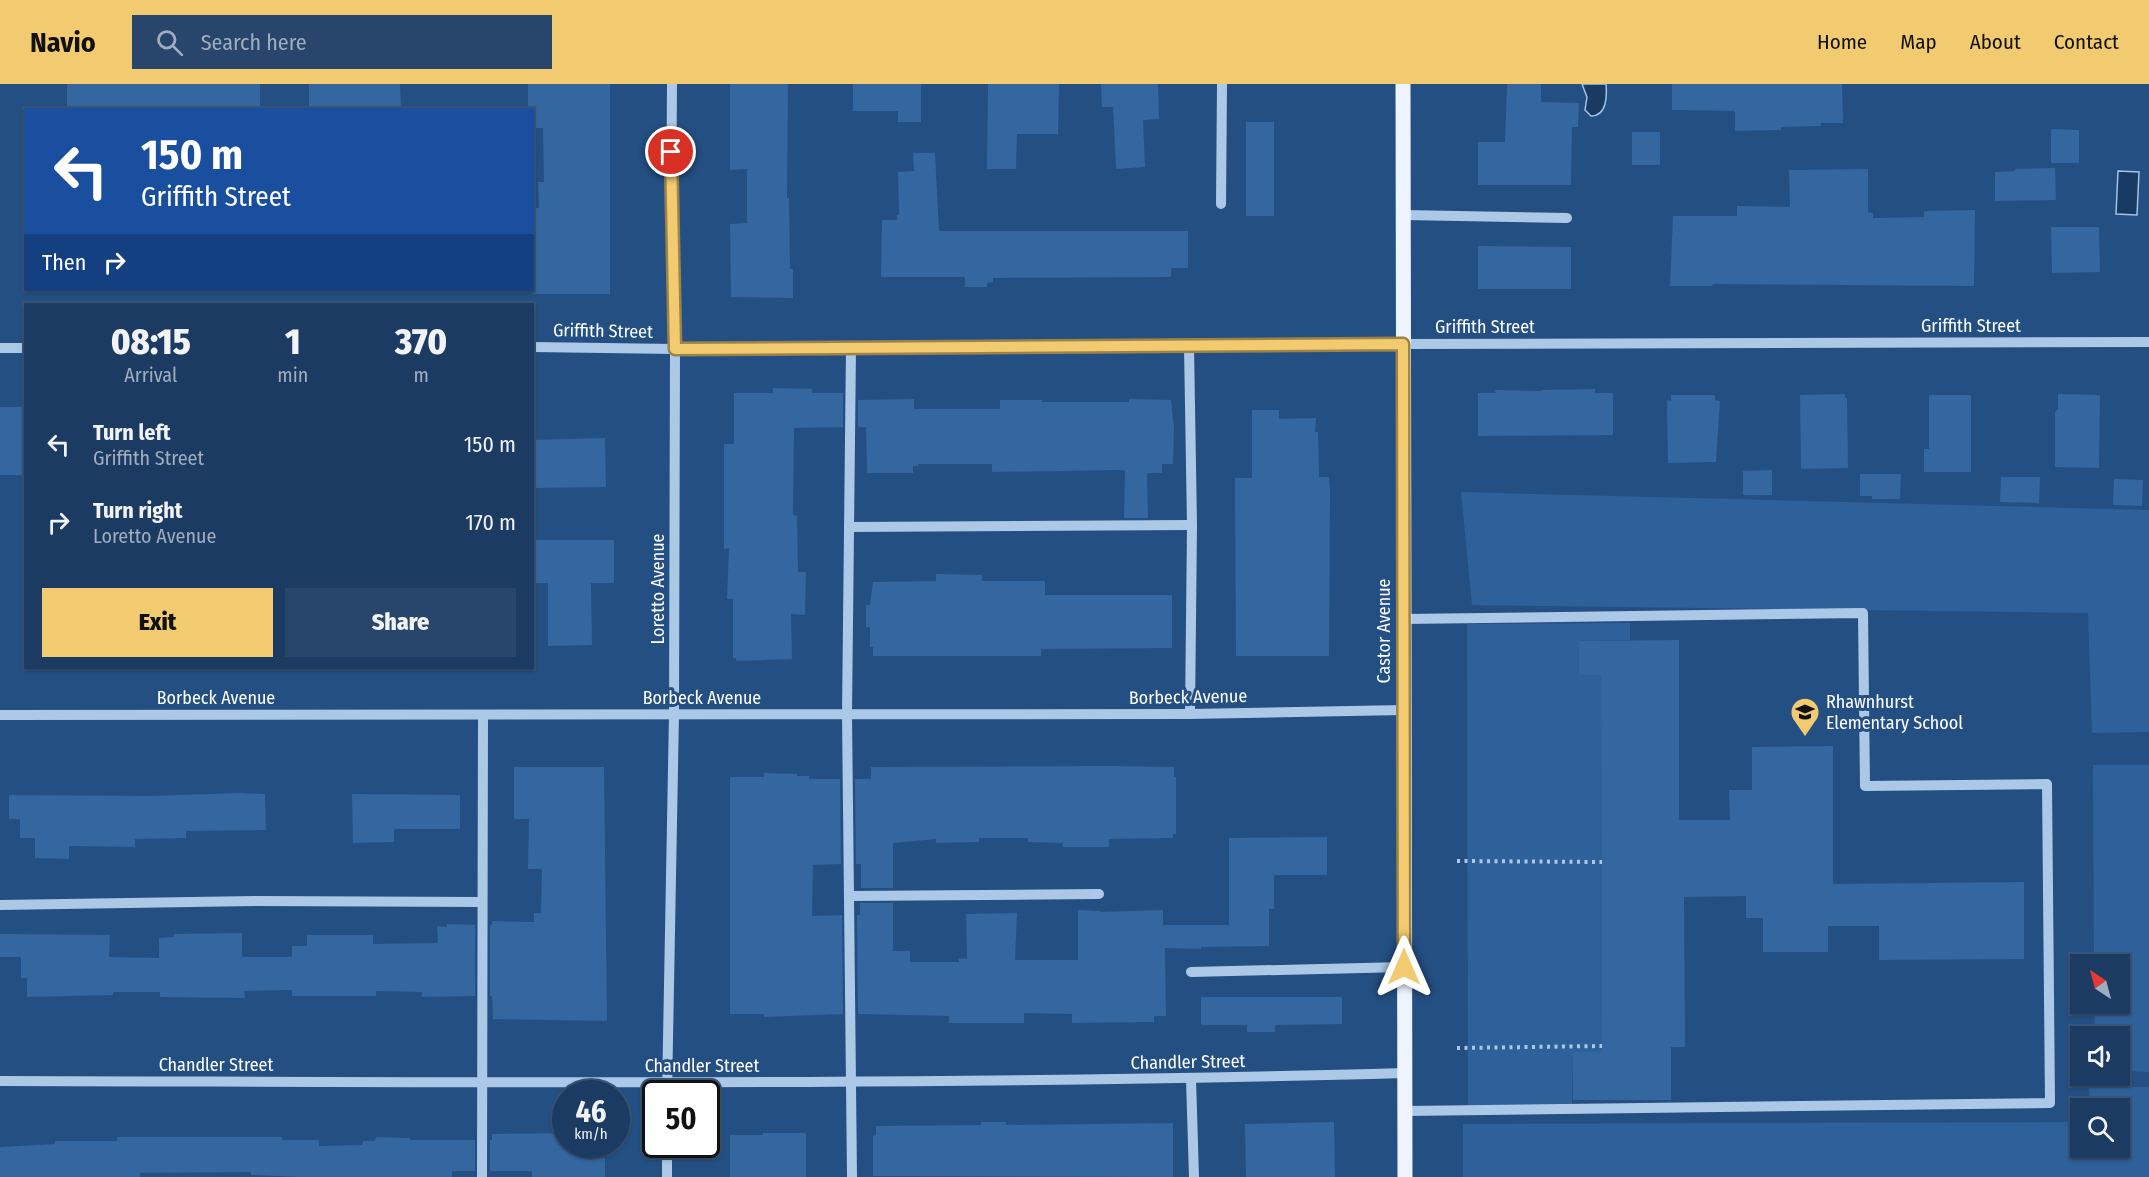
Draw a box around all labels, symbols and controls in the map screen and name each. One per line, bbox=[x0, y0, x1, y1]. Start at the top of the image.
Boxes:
search box bbox=[132, 15, 552, 69]
text: Navio bbox=[30, 26, 96, 59]
icon: search bbox=[153, 26, 186, 59]
text: Search here bbox=[201, 29, 307, 56]
text: Home bbox=[1817, 29, 1867, 55]
text: Map bbox=[1900, 29, 1937, 55]
text: About bbox=[1970, 29, 2021, 55]
text: Contact bbox=[2054, 29, 2119, 55]
pin bbox=[645, 126, 696, 177]
text: 150 m bbox=[141, 130, 243, 180]
icon: left bbox=[42, 132, 120, 210]
icon: arrive bbox=[654, 135, 687, 168]
text: Griffith Street bbox=[141, 181, 291, 213]
icon: right bbox=[98, 246, 131, 279]
text: Then bbox=[42, 249, 86, 276]
street label: Griffith Street bbox=[1921, 315, 2021, 337]
street label: Griffith Street bbox=[1435, 316, 1535, 338]
street label: Griffith Street bbox=[553, 319, 653, 343]
text: 08:15 bbox=[111, 320, 191, 364]
text: 1 bbox=[285, 320, 301, 364]
text: 370 bbox=[395, 320, 447, 364]
text: Arrival bbox=[124, 363, 177, 387]
text: min bbox=[277, 363, 308, 387]
text: m bbox=[413, 363, 429, 387]
text: Turn left bbox=[93, 419, 171, 446]
icon: left bbox=[42, 428, 75, 461]
text: 150 m bbox=[464, 431, 516, 458]
text: Griffith Street bbox=[93, 446, 204, 470]
text: Turn right bbox=[93, 497, 182, 524]
icon: right bbox=[42, 506, 75, 539]
text: 170 m bbox=[465, 509, 516, 536]
text: Loretto Avenue bbox=[93, 524, 216, 548]
street label: Loretto Avenue bbox=[647, 533, 669, 645]
street label: Castor Avenue bbox=[1373, 578, 1395, 684]
button: Exit bbox=[42, 588, 273, 657]
button: Share bbox=[285, 588, 516, 657]
street label: Borbeck Avenue bbox=[1129, 685, 1248, 709]
street label: Borbeck Avenue bbox=[157, 687, 275, 709]
street label: Borbeck Avenue bbox=[643, 687, 761, 709]
place label: Rhawnhurst Elementary School bbox=[1826, 691, 1963, 734]
school or university icon: Rhawnhurst Elementary School bbox=[1789, 696, 1821, 738]
position arrow bbox=[1372, 935, 1436, 999]
north arrow bbox=[2070, 954, 2130, 1014]
map controls bbox=[2070, 954, 2130, 1158]
button: sound bbox=[2070, 1026, 2130, 1086]
street label: Chandler Street bbox=[1130, 1050, 1246, 1074]
street label: Chandler Street bbox=[159, 1054, 273, 1076]
street label: Chandler Street bbox=[645, 1055, 759, 1077]
speed limit sign: 50 bbox=[642, 1080, 720, 1158]
text: 46 bbox=[575, 1094, 607, 1130]
button: search bbox=[2070, 1098, 2130, 1158]
text: km/h bbox=[574, 1125, 608, 1143]

